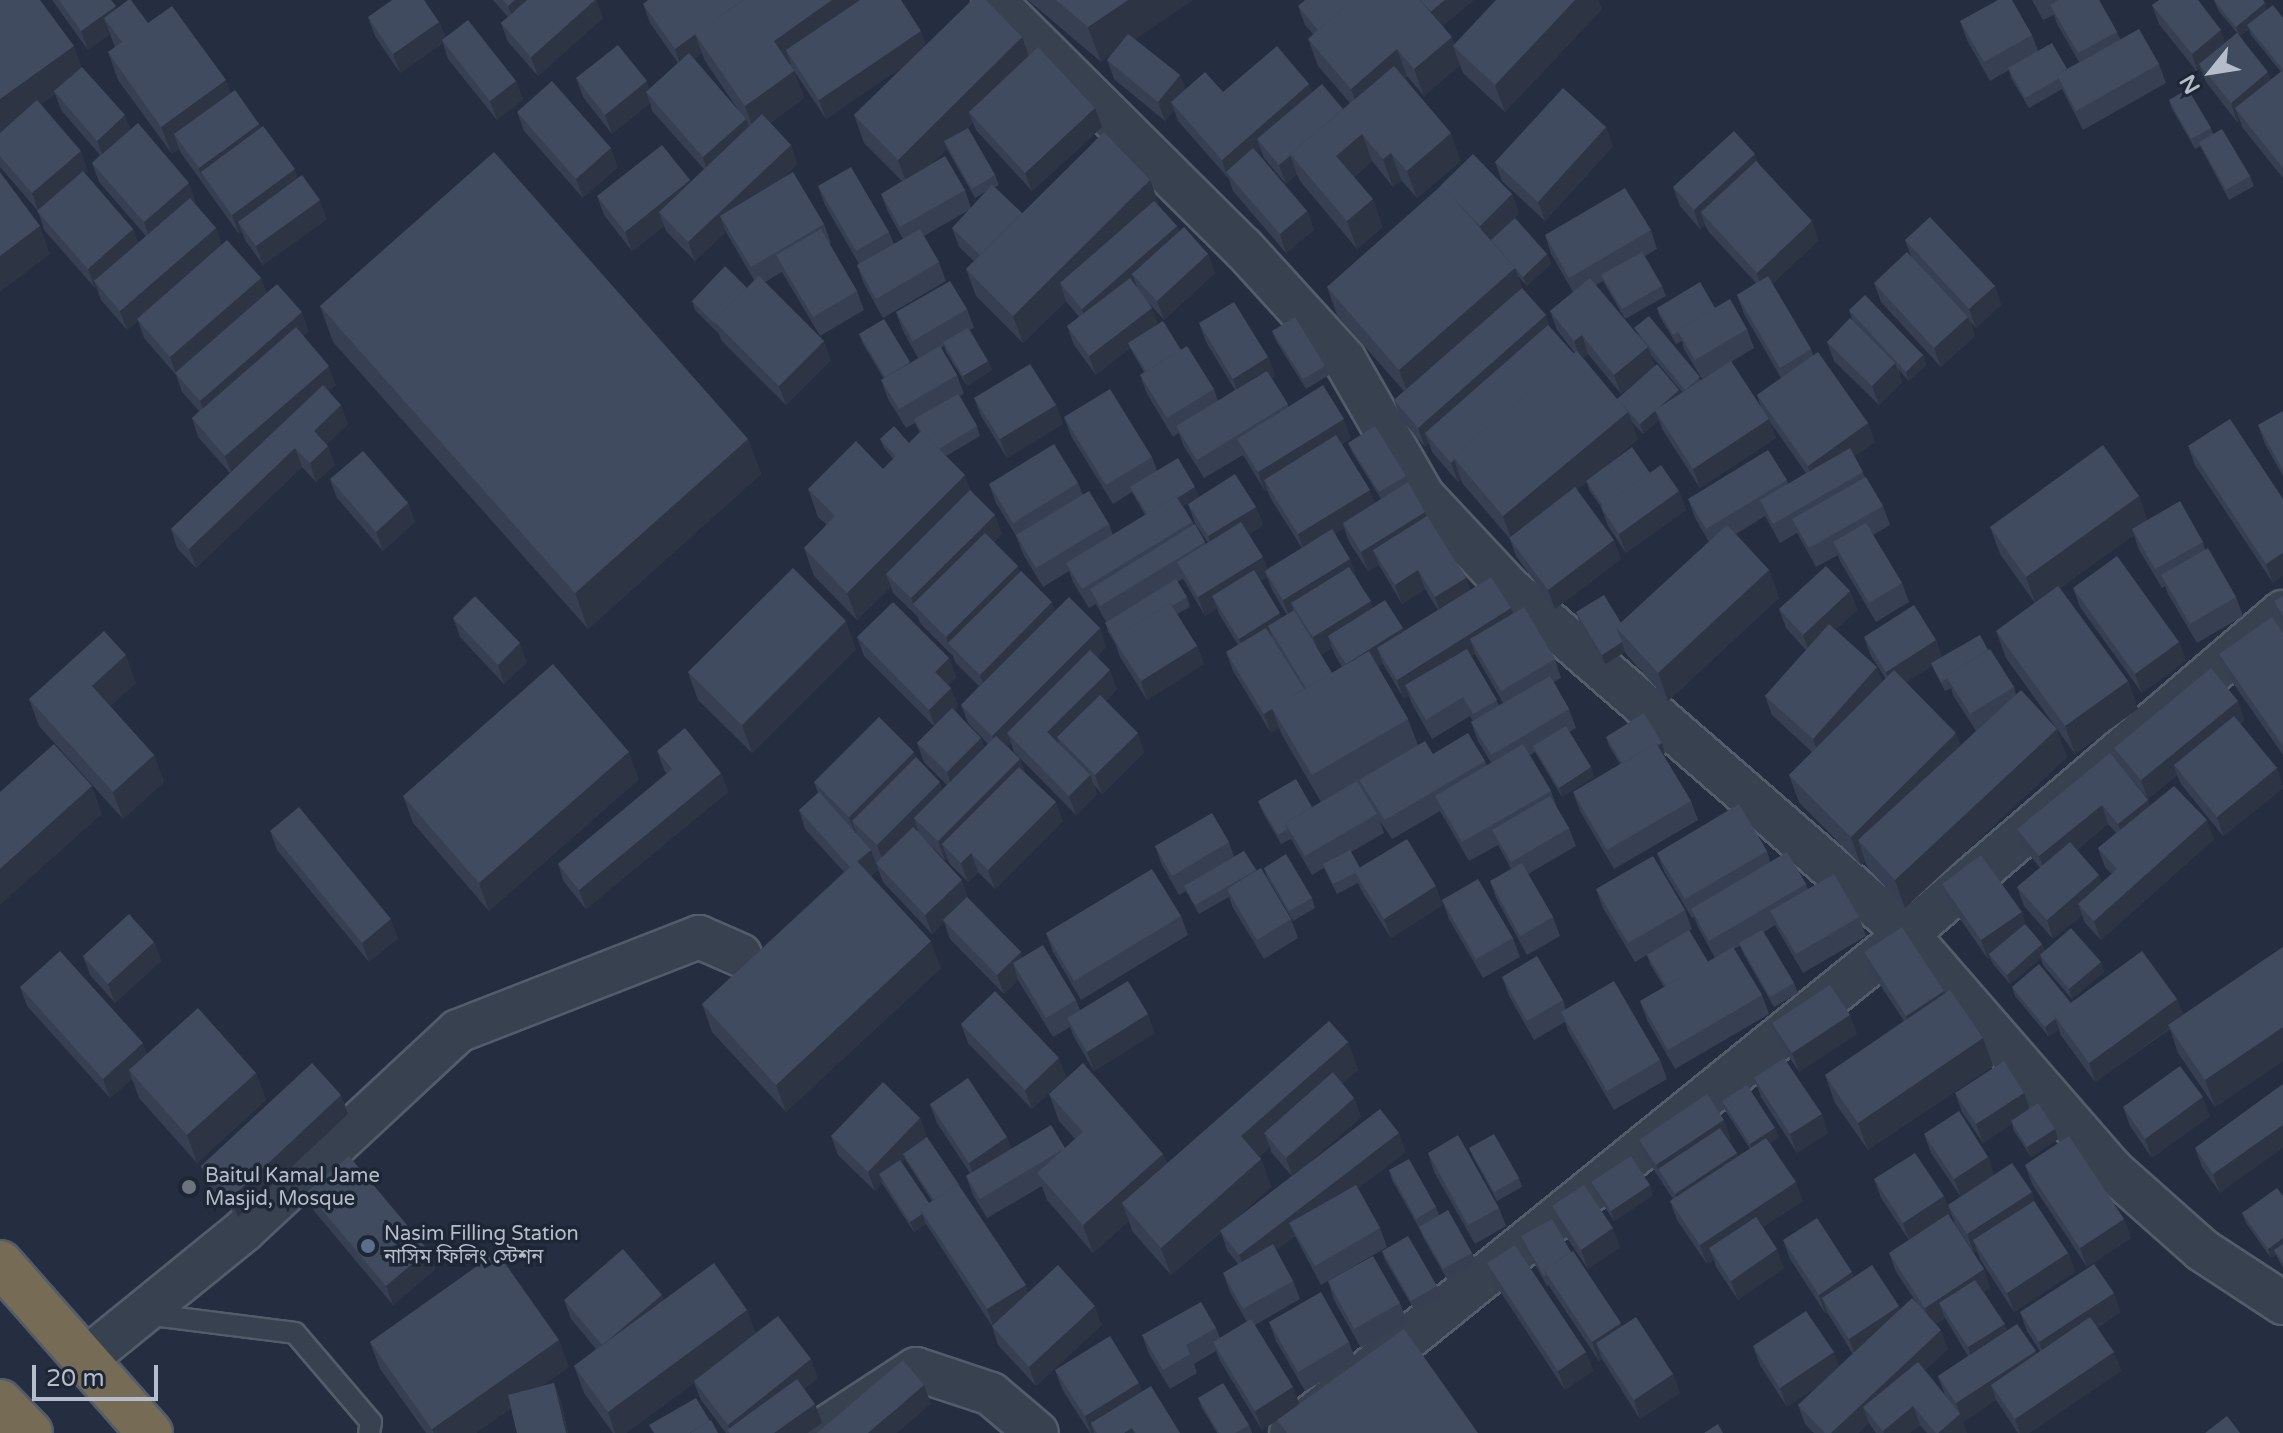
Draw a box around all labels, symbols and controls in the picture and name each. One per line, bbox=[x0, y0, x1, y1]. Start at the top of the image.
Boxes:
north arrow bbox=[2171, 32, 2251, 112]
text: N bbox=[2175, 70, 2206, 98]
place label: Baitul Kamal Jame Masjid, Mosque bbox=[205, 1164, 380, 1211]
marker: Baitul Kamal Jame Masjid, Mosque bbox=[180, 1178, 198, 1196]
place label: Nasim Filling Station নাসিম ফিলিং স্টেশন bbox=[384, 1222, 579, 1269]
marker: Nasim Filling Station নাসিম ফিলিং স্টেশন bbox=[359, 1237, 377, 1255]
scale bar bbox=[36, 1349, 162, 1399]
text: 20 m bbox=[46, 1364, 104, 1393]

